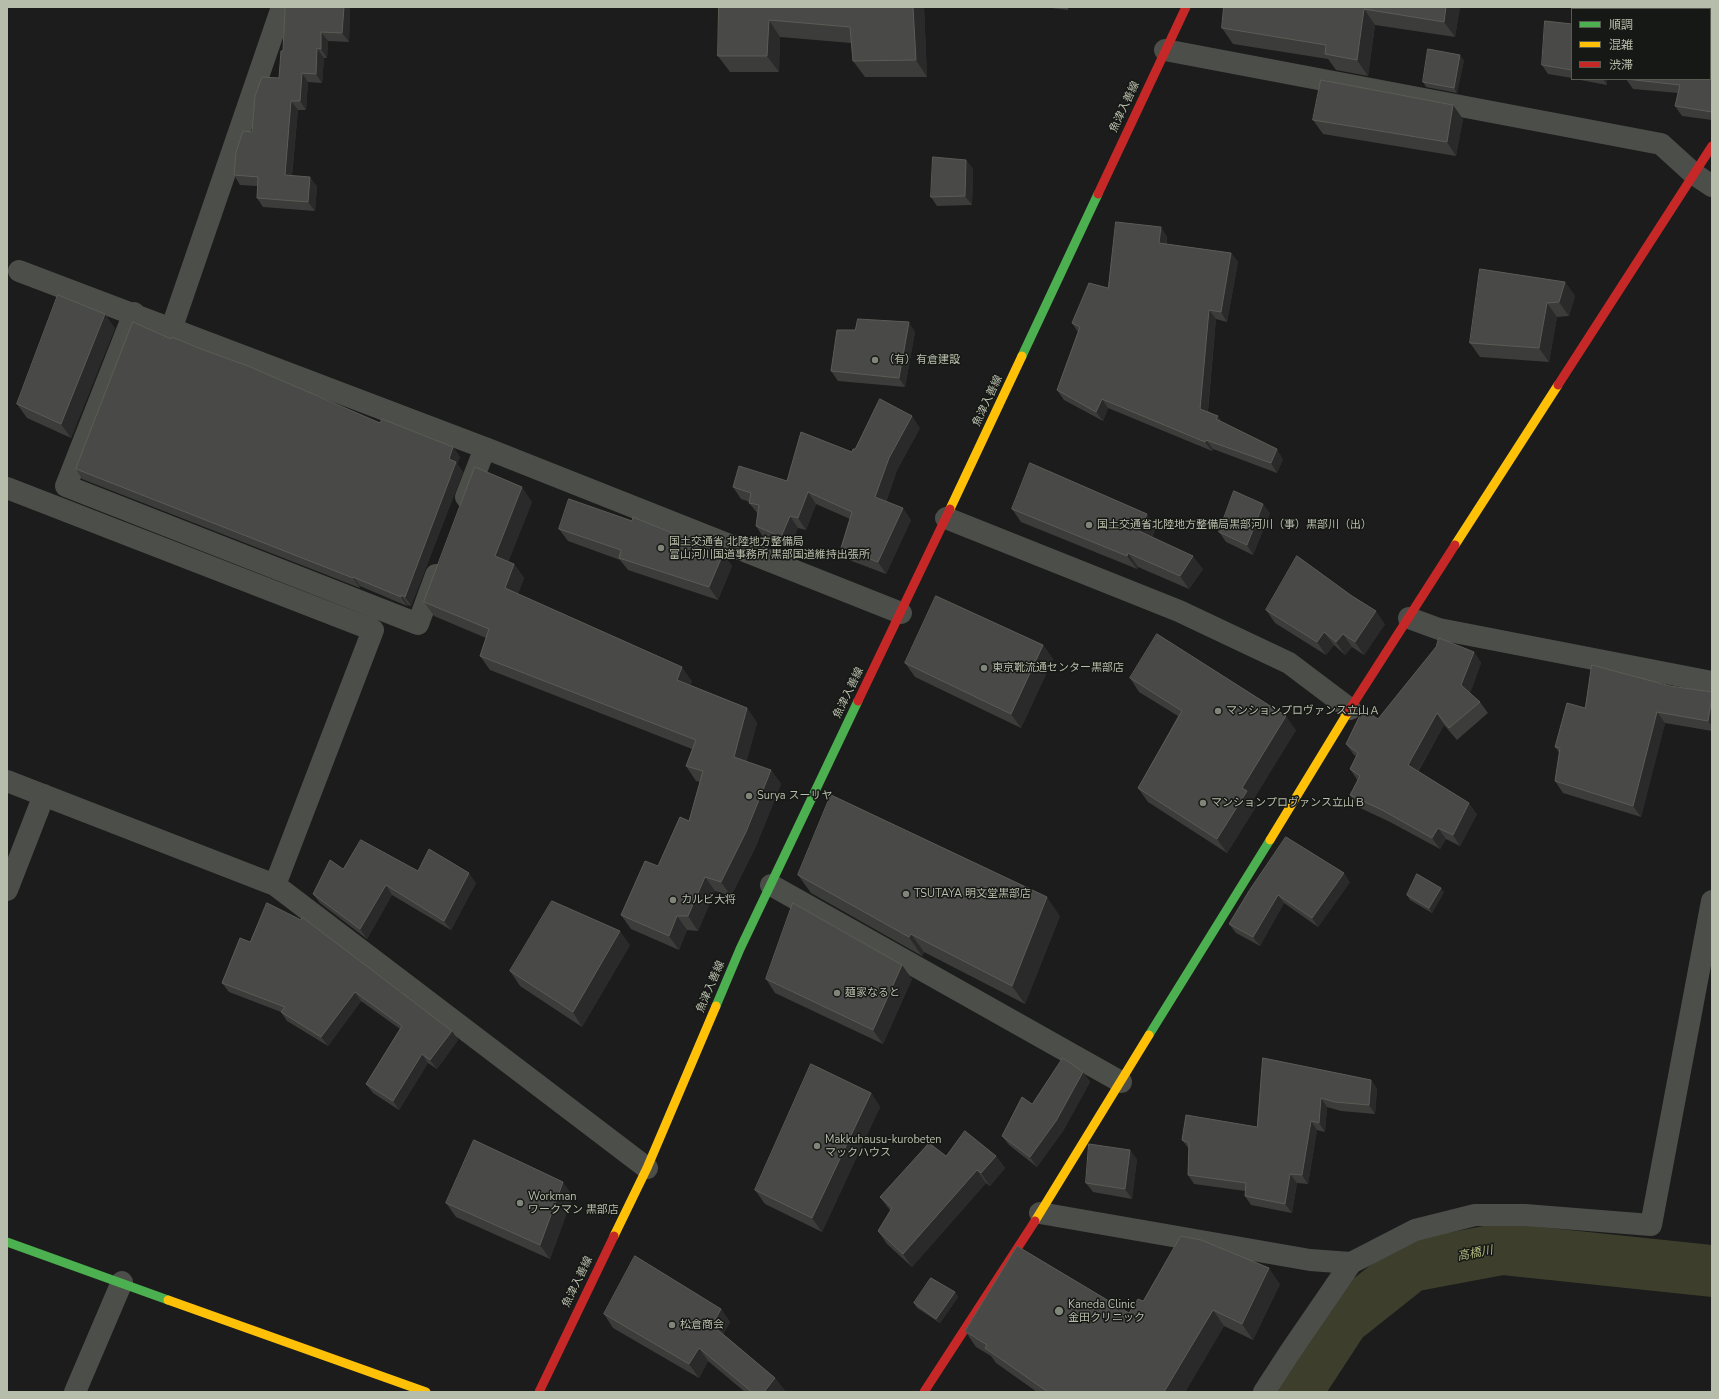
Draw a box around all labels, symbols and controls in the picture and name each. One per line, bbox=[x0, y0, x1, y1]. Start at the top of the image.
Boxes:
legend bbox=[1571, 8, 1711, 80]
text: 順調 bbox=[1609, 17, 1633, 33]
text: 混雑 bbox=[1609, 37, 1633, 53]
text: 渋滞 bbox=[1609, 57, 1633, 73]
street label: 魚津入善線 bbox=[1107, 79, 1143, 135]
place label: （有）有倉建設 bbox=[883, 353, 960, 367]
marker: （有）有倉建設 bbox=[870, 355, 880, 365]
street label: 魚津入善線 bbox=[970, 373, 1006, 429]
place label: 国土交通省北陸地方整備局黒部河川（事）黒部川（出） bbox=[1097, 518, 1372, 532]
marker: 国土交通省北陸地方整備局黒部河川（事）黒部川（出） bbox=[1084, 520, 1094, 530]
place label: 国土交通省 北陸地方整備局 富山河川国道事務所 黒部国道維持出張所 bbox=[669, 535, 870, 561]
marker: 国土交通省 北陸地方整備局 富山河川国道事務所 黒部国道維持出張所 bbox=[656, 543, 666, 553]
place label: 東京靴流通センター黒部店 bbox=[992, 661, 1124, 675]
marker: 東京靴流通センター黒部店 bbox=[979, 663, 989, 673]
street label: 魚津入善線 bbox=[831, 665, 867, 721]
place label: マンションプロヴァンス立山Ａ bbox=[1226, 704, 1380, 718]
marker: マンションプロヴァンス立山Ａ bbox=[1213, 706, 1223, 716]
place label: Surya スーリヤ bbox=[757, 789, 832, 803]
marker: Surya スーリヤ bbox=[744, 791, 754, 801]
place label: マンションプロヴァンス立山Ｂ bbox=[1211, 796, 1365, 810]
marker: マンションプロヴァンス立山Ｂ bbox=[1198, 798, 1208, 808]
place label: TSUTAYA 明文堂黒部店 bbox=[914, 887, 1031, 901]
marker: TSUTAYA 明文堂黒部店 bbox=[901, 889, 911, 899]
place label: カルビ大将 bbox=[681, 893, 736, 907]
marker: カルビ大将 bbox=[668, 895, 678, 905]
street label: 魚津入善線 bbox=[694, 959, 728, 1015]
place label: 麺家なると bbox=[845, 986, 900, 1000]
marker: 麺家なると bbox=[832, 988, 842, 998]
place label: Makkuhausu-kurobeten マックハウス bbox=[825, 1133, 942, 1159]
marker: Makkuhausu-kurobeten マックハウス bbox=[812, 1141, 822, 1151]
place label: Workman ワークマン 黒部店 bbox=[528, 1190, 619, 1216]
marker: Workman ワークマン 黒部店 bbox=[515, 1198, 525, 1208]
water label: 高橋川 bbox=[1456, 1243, 1494, 1265]
street label: 魚津入善線 bbox=[560, 1254, 596, 1310]
place label: Kaneda Clinic 金田クリニック bbox=[1068, 1298, 1145, 1324]
marker: Kaneda Clinic 金田クリニック bbox=[1053, 1305, 1065, 1317]
place label: 松倉商会 bbox=[680, 1318, 724, 1332]
marker: 松倉商会 bbox=[667, 1320, 677, 1330]

